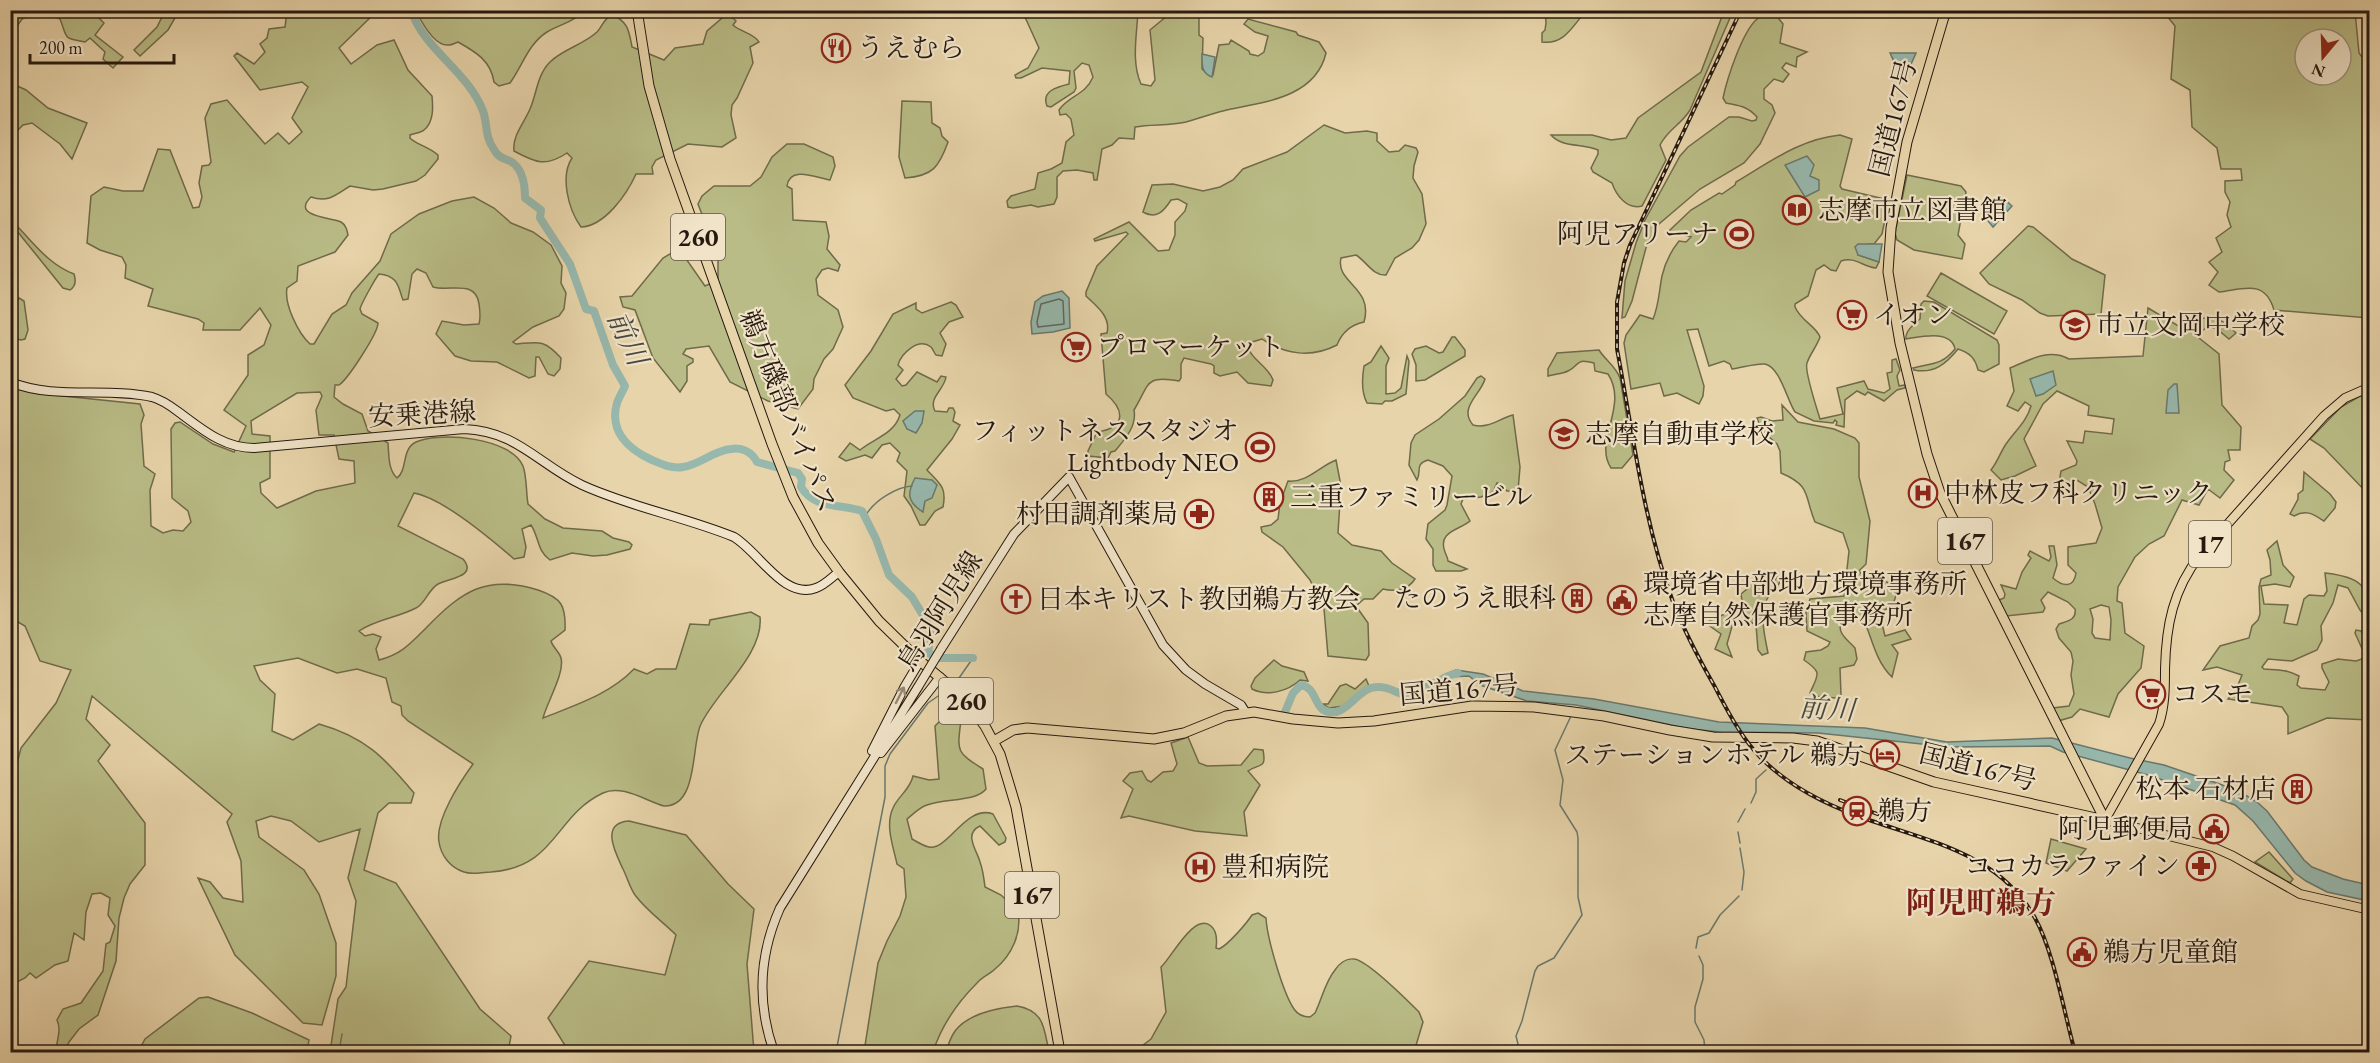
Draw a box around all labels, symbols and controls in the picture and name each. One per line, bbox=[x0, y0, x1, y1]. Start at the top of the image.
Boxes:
scale bar bbox=[30, 27, 174, 65]
north arrow bbox=[2293, 27, 2353, 87]
place label: うえむら bbox=[857, 30, 965, 65]
restaurant icon: うえむら bbox=[820, 32, 852, 64]
text: 200 m bbox=[39, 36, 83, 59]
street label: 国道167号 bbox=[1861, 55, 1924, 180]
text: N bbox=[2309, 59, 2328, 83]
place label: 志摩市立図書館 bbox=[1818, 192, 2007, 227]
library icon: 志摩市立図書館 bbox=[1781, 194, 1813, 226]
road number: 260 bbox=[671, 214, 725, 260]
place label: 阿児アリーナ bbox=[1557, 216, 1718, 251]
sports icon: 阿児アリーナ bbox=[1723, 218, 1755, 250]
place label: イオン bbox=[1873, 297, 1953, 332]
supermarket icon: イオン bbox=[1836, 299, 1868, 331]
street label: 鵜方磯部バイパス bbox=[732, 304, 845, 517]
water label: 前川 bbox=[600, 305, 657, 374]
place label: 市立文岡中学校 bbox=[2096, 307, 2285, 342]
school or university icon: 市立文岡中学校 bbox=[2059, 309, 2091, 341]
place label: プロマーケット bbox=[1097, 329, 1285, 364]
supermarket icon: プロマーケット bbox=[1060, 331, 1092, 363]
street label: 安乗港線 bbox=[367, 393, 477, 434]
place label: フィットネススタジオ Lightbody NEO bbox=[971, 413, 1239, 479]
place label: 志摩自動車学校 bbox=[1585, 416, 1774, 451]
school or university icon: 志摩自動車学校 bbox=[1548, 418, 1580, 450]
sports icon: フィットネススタジオ Lightbody NEO bbox=[1244, 431, 1276, 463]
place label: 中林皮フ科クリニック bbox=[1944, 475, 2212, 510]
hospital icon: 中林皮フ科クリニック bbox=[1907, 477, 1939, 509]
place label: 三重ファミリービル bbox=[1290, 479, 1532, 514]
building icon: 三重ファミリービル bbox=[1253, 481, 1285, 513]
place label: 村田調剤薬局 bbox=[1016, 496, 1178, 531]
pharmacy icon: 村田調剤薬局 bbox=[1183, 498, 1215, 530]
road number: 167 bbox=[1938, 518, 1992, 564]
road number: 17 bbox=[2189, 521, 2231, 567]
street label: 鳥羽阿児線 bbox=[889, 544, 990, 677]
place label: 環境省中部地方環境事務所 志摩自然保護官事務所 bbox=[1643, 566, 1967, 632]
place label: たのうえ眼科 bbox=[1394, 580, 1556, 615]
place label: 日本キリスト教団鵜方教会 bbox=[1037, 581, 1360, 616]
building icon: たのうえ眼科 bbox=[1561, 582, 1593, 614]
church icon: 日本キリスト教団鵜方教会 bbox=[1000, 583, 1032, 615]
public building icon: 環境省中部地方環境事務所 志摩自然保護官事務所 bbox=[1606, 584, 1638, 616]
street label: 国道167号 bbox=[1398, 667, 1520, 712]
place label: コスモ bbox=[2172, 676, 2253, 711]
road number: 260 bbox=[939, 678, 993, 724]
supermarket icon: コスモ bbox=[2135, 678, 2167, 710]
one-way arrow bbox=[894, 687, 906, 704]
water label: 前川 bbox=[1798, 688, 1859, 728]
street label: 国道167号 bbox=[1916, 735, 2041, 798]
place label: ステーションホテル 鵜方 bbox=[1565, 737, 1864, 772]
hotel icon: ステーションホテル 鵜方 bbox=[1869, 739, 1901, 771]
place label: 松本 石材店 bbox=[2136, 771, 2276, 806]
building icon: 松本 石材店 bbox=[2281, 773, 2313, 805]
place label: 鵜方 bbox=[1878, 793, 1932, 828]
station icon: 鵜方 bbox=[1841, 795, 1873, 827]
place label: 阿児郵便局 bbox=[2058, 811, 2193, 846]
public building icon: 阿児郵便局 bbox=[2198, 813, 2230, 845]
place label: ココカラファイン bbox=[1965, 848, 2180, 883]
place label: 豊和病院 bbox=[1221, 849, 1329, 884]
pharmacy icon: ココカラファイン bbox=[2185, 850, 2217, 882]
hospital icon: 豊和病院 bbox=[1184, 851, 1216, 883]
road number: 167 bbox=[1005, 872, 1059, 918]
district label: 阿児町鵜方 bbox=[1906, 883, 2056, 922]
place label: 鵜方児童館 bbox=[2103, 934, 2238, 969]
public building icon: 鵜方児童館 bbox=[2066, 936, 2098, 968]

